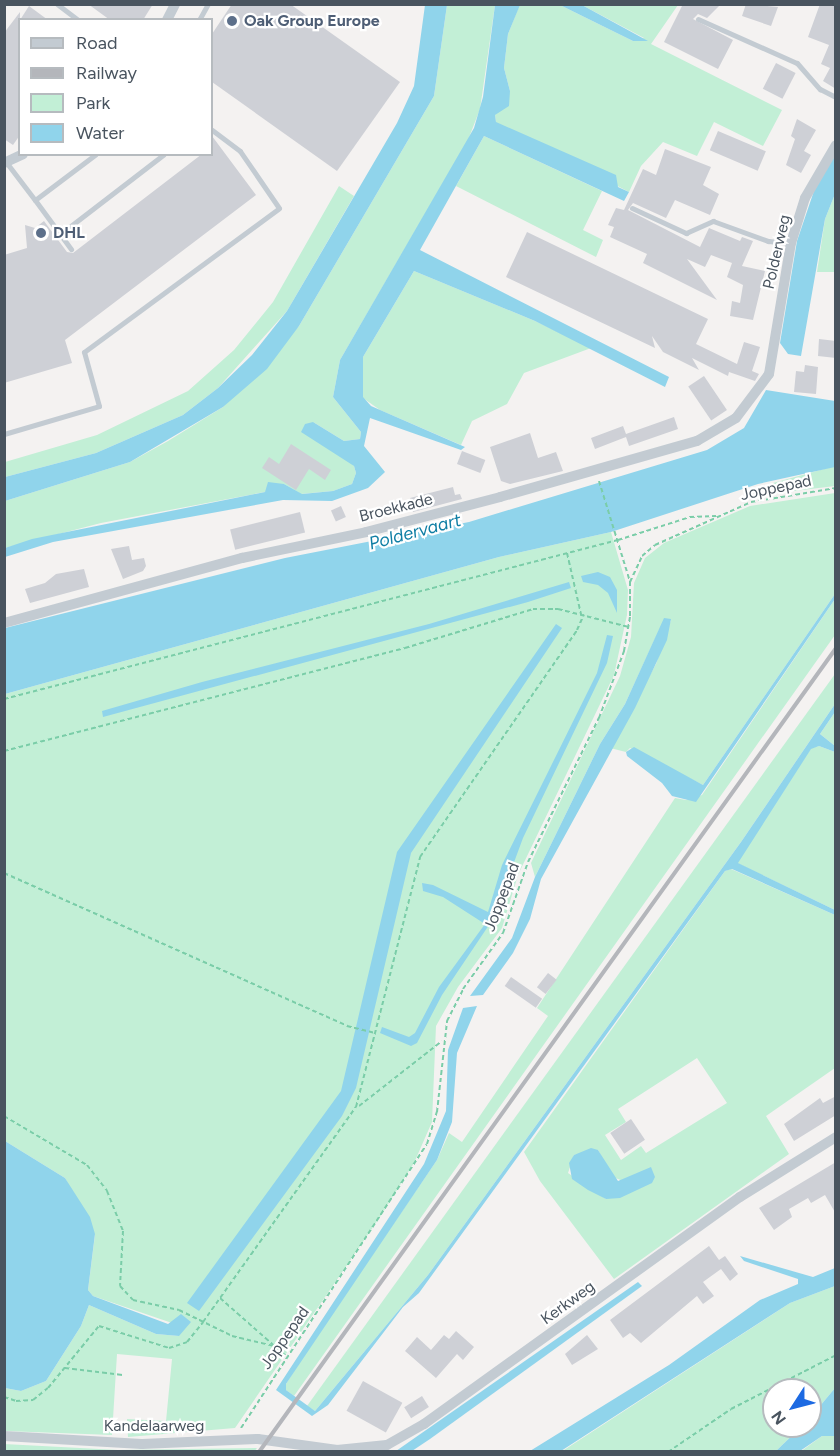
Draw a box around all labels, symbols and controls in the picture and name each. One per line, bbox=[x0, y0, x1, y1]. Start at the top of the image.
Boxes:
place label: Oak Group Europe bbox=[244, 11, 380, 31]
marker: Oak Group Europe bbox=[225, 14, 239, 28]
legend bbox=[18, 18, 213, 156]
text: Road bbox=[76, 32, 117, 54]
text: Railway bbox=[76, 62, 137, 84]
text: Park bbox=[76, 92, 110, 114]
text: Water bbox=[76, 122, 124, 144]
street label: Polderweg bbox=[759, 213, 795, 291]
place label: DHL bbox=[53, 223, 85, 243]
marker: DHL bbox=[34, 226, 48, 240]
street label: Joppepad bbox=[739, 471, 813, 505]
street label: Broekkade bbox=[357, 490, 435, 526]
water label: Poldervaart bbox=[367, 509, 463, 555]
street label: Joppepad bbox=[480, 860, 524, 934]
street label: Kerkweg bbox=[537, 1277, 599, 1329]
street label: Joppepad bbox=[256, 1303, 314, 1373]
north arrow bbox=[762, 1378, 822, 1438]
text: N bbox=[767, 1407, 790, 1428]
street label: Kandelaarweg bbox=[104, 1416, 204, 1436]

